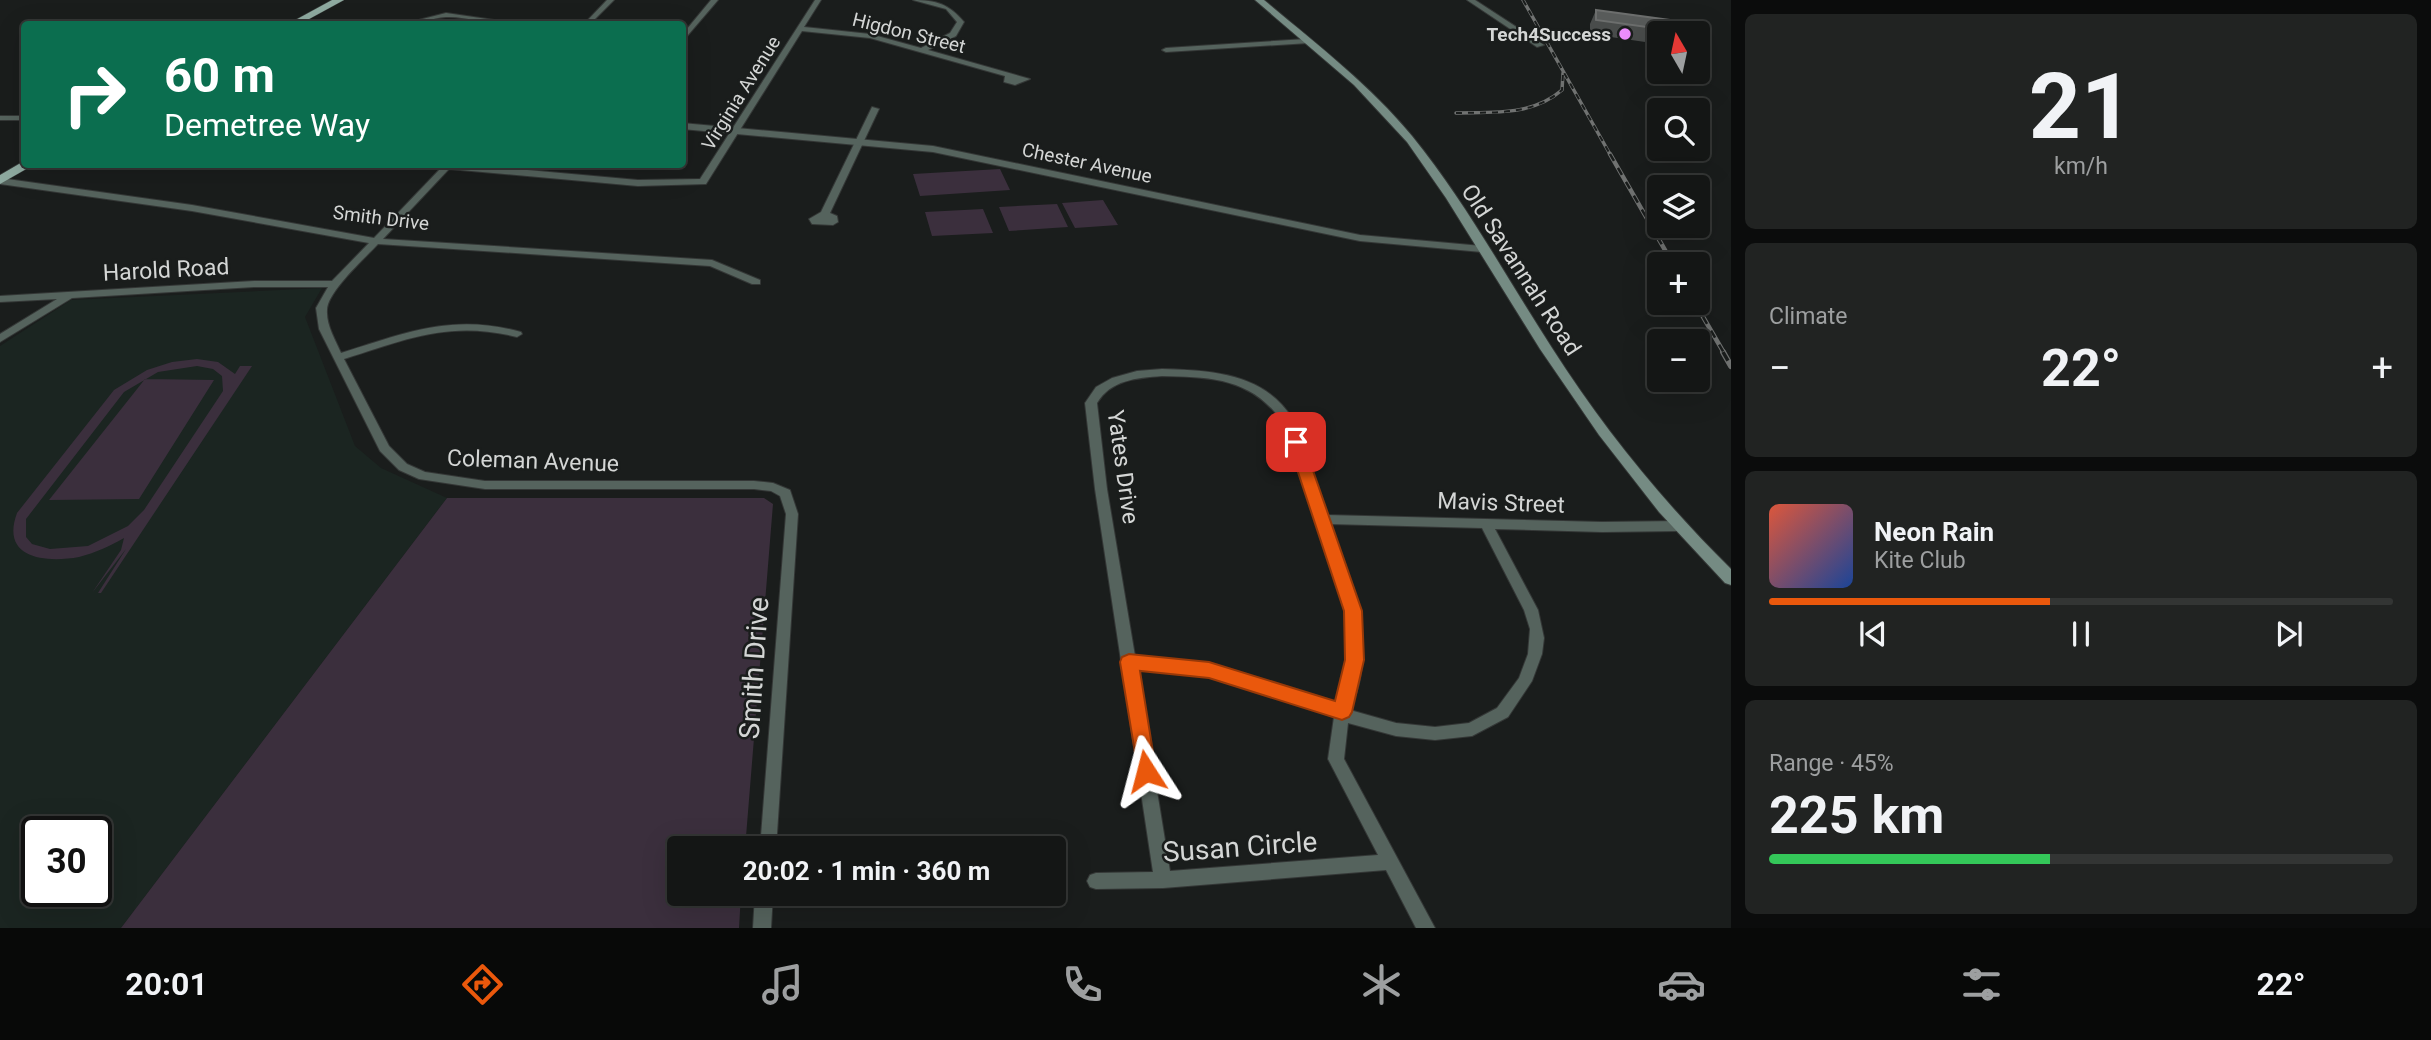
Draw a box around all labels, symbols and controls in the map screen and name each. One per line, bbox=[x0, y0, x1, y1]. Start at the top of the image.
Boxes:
street label: Higdon Street bbox=[850, 8, 968, 58]
north arrow bbox=[1647, 21, 1710, 84]
map controls bbox=[1647, 21, 1710, 392]
place label: Tech4Success bbox=[1486, 23, 1611, 46]
marker: Tech4Success bbox=[1617, 26, 1633, 42]
street label: Virginia Avenue bbox=[697, 32, 785, 154]
text: 60 m bbox=[164, 47, 275, 104]
icon: right bbox=[49, 49, 140, 140]
text: 21 bbox=[2029, 54, 2133, 160]
button: search bbox=[1647, 98, 1710, 161]
text: Demetree Way bbox=[164, 106, 370, 144]
street label: Chester Avenue bbox=[1020, 138, 1154, 188]
text: km/h bbox=[2054, 153, 2108, 180]
button: layers bbox=[1647, 175, 1710, 238]
street label: Old Savannah Road bbox=[1456, 179, 1586, 361]
street label: Smith Drive bbox=[332, 201, 430, 235]
button: + bbox=[1647, 252, 1710, 315]
street label: Harold Road bbox=[102, 253, 230, 287]
text: Climate bbox=[1769, 303, 1848, 330]
button: − bbox=[1647, 329, 1710, 392]
text: 22° bbox=[2041, 338, 2121, 399]
text: − bbox=[1769, 346, 1791, 390]
text: + bbox=[2371, 346, 2393, 390]
street label: Yates Drive bbox=[1102, 408, 1144, 526]
pin bbox=[1266, 412, 1326, 472]
icon: arrive bbox=[1277, 423, 1315, 461]
street label: Coleman Avenue bbox=[446, 445, 620, 477]
street label: Mavis Street bbox=[1437, 487, 1565, 519]
text: Neon Rain bbox=[1874, 517, 1994, 547]
text: Kite Club bbox=[1874, 547, 1966, 574]
street label: Smith Drive bbox=[733, 596, 775, 740]
icon: previous bbox=[1854, 615, 1892, 653]
icon: pause bbox=[2062, 615, 2100, 653]
icon: next bbox=[2270, 615, 2308, 653]
position arrow bbox=[1109, 734, 1183, 808]
text: Range · 45% bbox=[1769, 750, 1894, 777]
text: 225 km bbox=[1769, 785, 1944, 846]
speed limit sign: 30 bbox=[21, 816, 112, 907]
street label: Susan Circle bbox=[1162, 825, 1318, 869]
text: 20:02 · 1 min · 360 m bbox=[743, 856, 990, 886]
icon: directions bbox=[458, 960, 507, 1009]
icon: music bbox=[758, 960, 807, 1009]
icon: phone bbox=[1058, 960, 1107, 1009]
icon: climate bbox=[1357, 960, 1406, 1009]
icon: car bbox=[1657, 960, 1706, 1009]
icon: filters bbox=[1957, 960, 2006, 1009]
text: 20:01 bbox=[125, 965, 208, 1003]
text: 22° bbox=[2256, 965, 2306, 1003]

